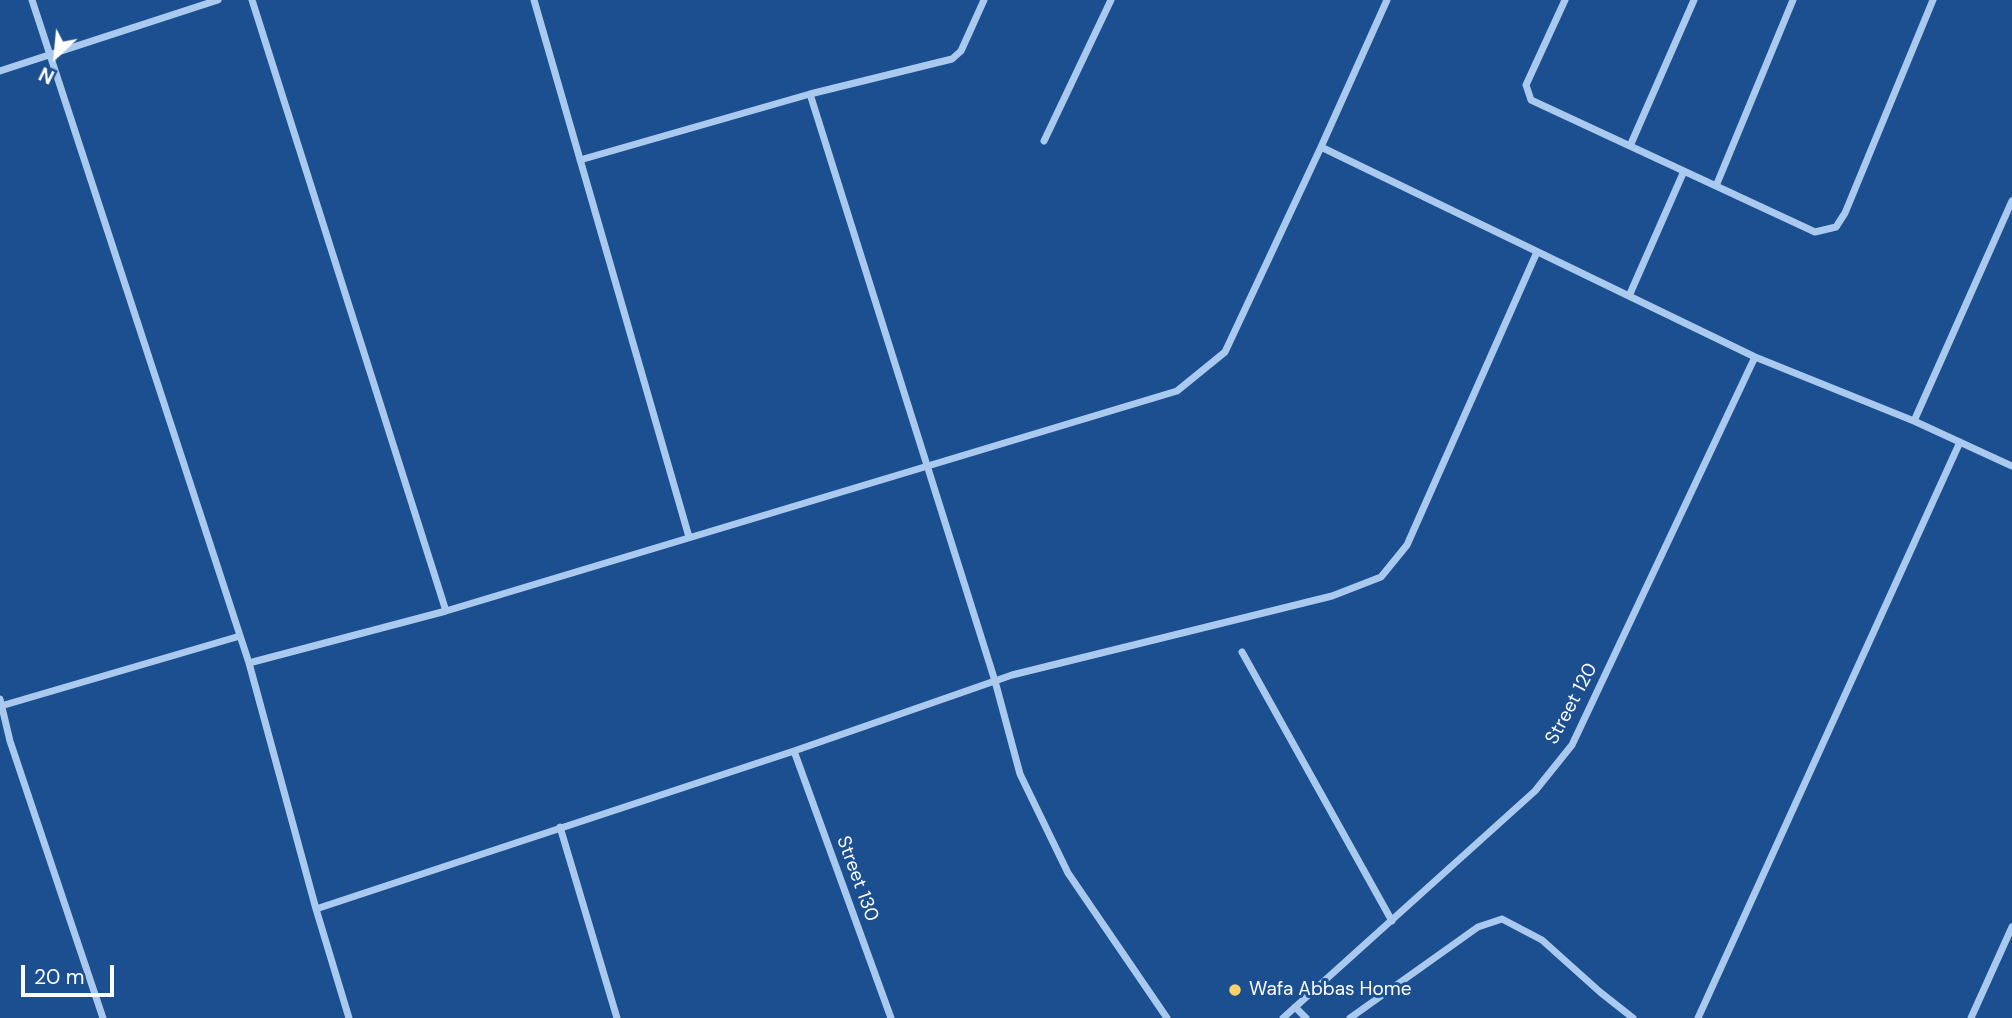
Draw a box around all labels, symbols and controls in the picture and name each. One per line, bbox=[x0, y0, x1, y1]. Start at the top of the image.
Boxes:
north arrow bbox=[21, 21, 91, 91]
text: N bbox=[35, 61, 58, 90]
street label: Street 120 bbox=[1541, 660, 1603, 748]
street label: Street 130 bbox=[831, 833, 883, 925]
scale bar bbox=[24, 951, 117, 995]
text: 20 m bbox=[34, 963, 85, 991]
place label: Wafa Abbas Home bbox=[1249, 979, 1412, 1001]
marker: Wafa Abbas Home bbox=[1227, 982, 1243, 998]

